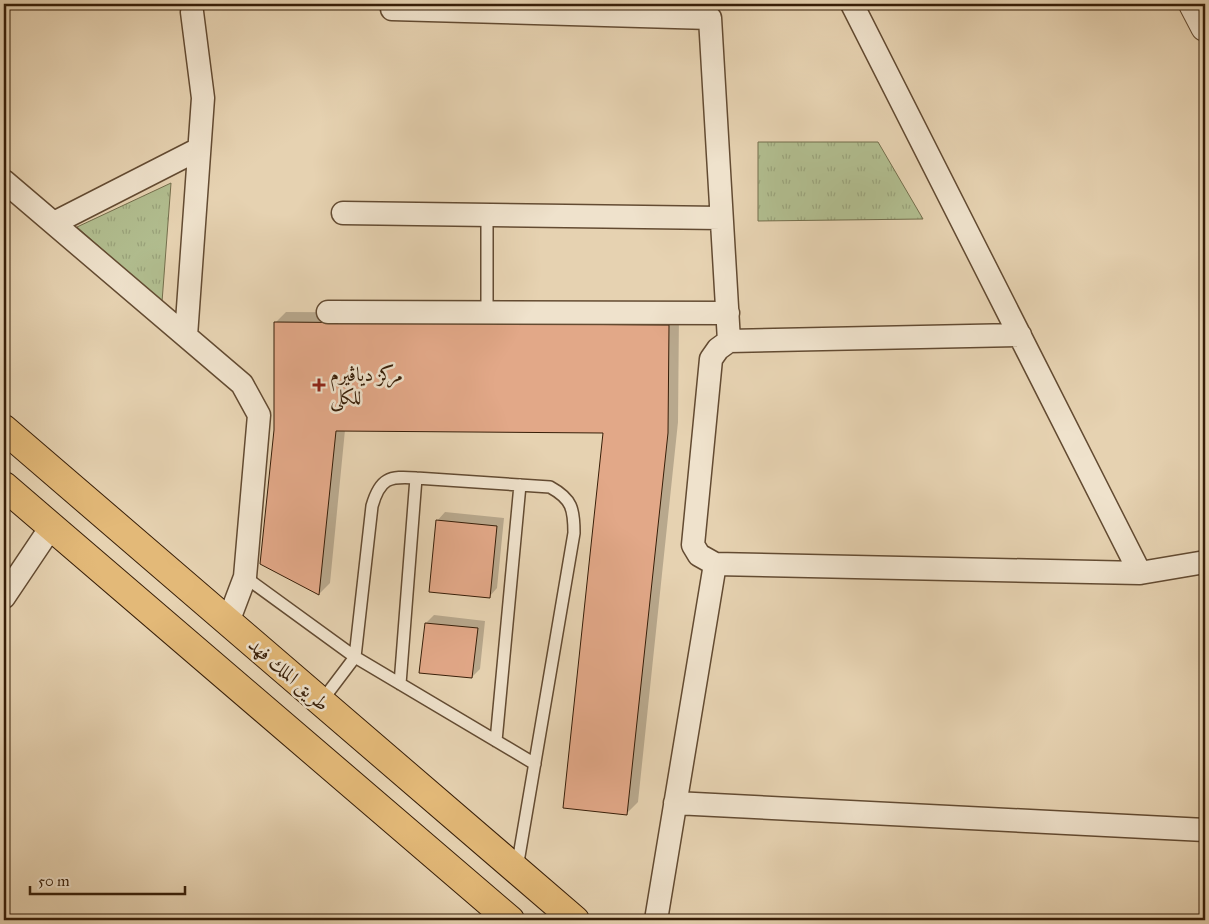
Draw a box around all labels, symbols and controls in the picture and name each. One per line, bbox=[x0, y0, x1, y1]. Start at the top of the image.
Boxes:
place label: مركز دياڤيرم للكلى bbox=[330, 362, 403, 412]
marker: مركز دياڤيرم للكلى bbox=[312, 378, 326, 392]
street label: طريق الملك فهد bbox=[243, 632, 335, 717]
scale bar bbox=[30, 864, 185, 896]
text: 50 m bbox=[38, 872, 70, 890]

